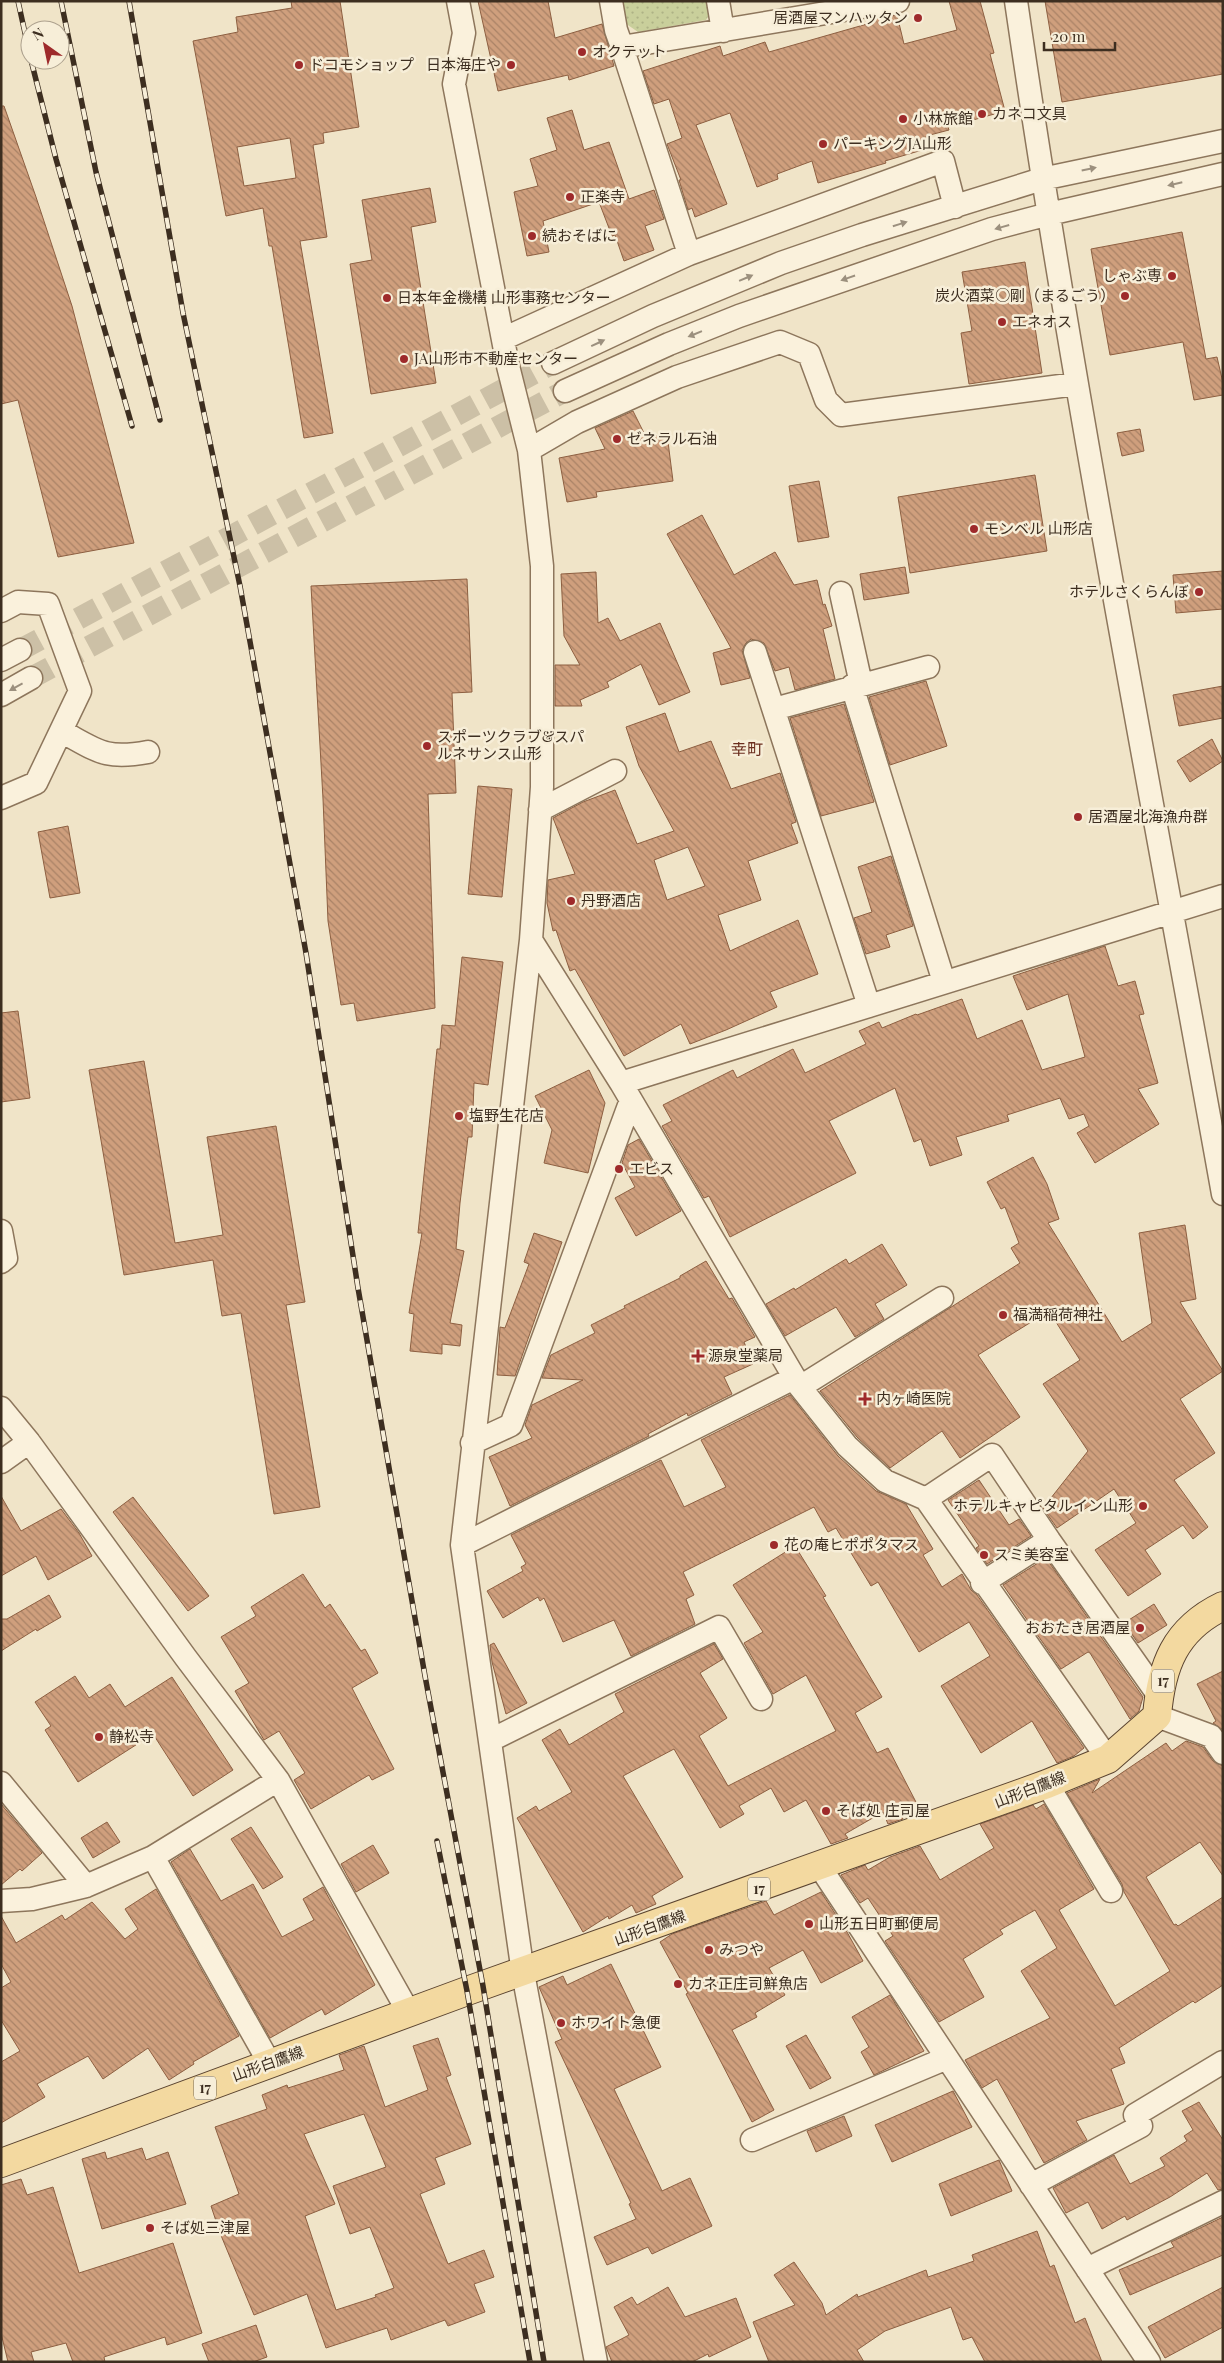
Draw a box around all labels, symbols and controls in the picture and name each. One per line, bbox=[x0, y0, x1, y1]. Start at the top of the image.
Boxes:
place label: 居酒屋マンハッタン bbox=[773, 7, 908, 27]
marker: 居酒屋マンハッタン bbox=[912, 12, 924, 24]
north arrow bbox=[20, 20, 70, 70]
scale bar bbox=[1044, 20, 1115, 52]
text: N bbox=[28, 23, 47, 44]
text: 20 m bbox=[1052, 26, 1086, 46]
place label: オクテット bbox=[592, 41, 667, 61]
marker: オクテット bbox=[576, 46, 588, 58]
place label: ドコモショップ bbox=[309, 54, 414, 74]
place label: 日本海庄や bbox=[426, 54, 501, 74]
marker: ドコモショップ bbox=[293, 59, 305, 71]
marker: 日本海庄や bbox=[505, 59, 517, 71]
place label: カネコ文具 bbox=[992, 103, 1067, 123]
place label: 小林旅館 bbox=[913, 108, 973, 128]
marker: カネコ文具 bbox=[976, 108, 988, 120]
marker: 小林旅館 bbox=[897, 113, 909, 125]
place label: パーキングJA山形 bbox=[833, 133, 952, 153]
marker: パーキングJA山形 bbox=[817, 138, 829, 150]
one-way arrow bbox=[1082, 165, 1097, 173]
one-way arrow bbox=[1167, 181, 1183, 189]
place label: 正楽寺 bbox=[580, 186, 625, 206]
marker: 正楽寺 bbox=[564, 191, 576, 203]
one-way arrow bbox=[892, 219, 907, 227]
one-way arrow bbox=[994, 223, 1009, 231]
place label: 続おそばに bbox=[542, 225, 617, 245]
marker: 続おそばに bbox=[526, 230, 538, 242]
place label: しゃぶ専 bbox=[1102, 265, 1162, 285]
marker: しゃぶ専 bbox=[1166, 270, 1178, 282]
one-way arrow bbox=[739, 273, 753, 281]
one-way arrow bbox=[840, 275, 855, 282]
place label: 炭火酒菜○剛（まるごう） bbox=[935, 285, 1115, 305]
place label: 日本年金機構 山形事務センター bbox=[397, 287, 611, 307]
marker: 炭火酒菜○剛（まるごう） bbox=[1119, 290, 1131, 302]
marker: 日本年金機構 山形事務センター bbox=[381, 292, 393, 304]
place label: エネオス bbox=[1012, 311, 1072, 331]
marker: エネオス bbox=[996, 316, 1008, 328]
one-way arrow bbox=[688, 330, 702, 338]
one-way arrow bbox=[590, 338, 605, 347]
place label: JA山形市不動産センター bbox=[413, 348, 578, 368]
marker: JA山形市不動産センター bbox=[398, 353, 410, 365]
place label: ゼネラル石油 bbox=[627, 428, 717, 448]
marker: ゼネラル石油 bbox=[611, 433, 623, 445]
place label: モンベル 山形店 bbox=[984, 518, 1093, 538]
marker: モンベル 山形店 bbox=[968, 523, 980, 535]
place label: ホテルさくらんぼ bbox=[1069, 581, 1189, 601]
marker: ホテルさくらんぼ bbox=[1193, 586, 1205, 598]
one-way arrow bbox=[10, 682, 23, 691]
place label: スポーツクラブ&スパ ルネサンス山形 bbox=[437, 726, 584, 763]
district label: 幸町 bbox=[731, 738, 763, 759]
marker: スポーツクラブ&スパ ルネサンス山形 bbox=[421, 740, 433, 752]
place label: 居酒屋北海漁舟群 bbox=[1088, 806, 1208, 826]
marker: 居酒屋北海漁舟群 bbox=[1072, 811, 1084, 823]
place label: 丹野酒店 bbox=[581, 890, 641, 910]
marker: 丹野酒店 bbox=[565, 895, 577, 907]
place label: 塩野生花店 bbox=[469, 1105, 544, 1125]
marker: 塩野生花店 bbox=[453, 1110, 465, 1122]
place label: エビス bbox=[629, 1158, 674, 1178]
marker: エビス bbox=[613, 1163, 625, 1175]
place label: 福満稲荷神社 bbox=[1013, 1304, 1103, 1324]
marker: 福満稲荷神社 bbox=[997, 1309, 1009, 1321]
place label: 源泉堂薬局 bbox=[708, 1345, 783, 1365]
marker: 源泉堂薬局 bbox=[692, 1350, 704, 1362]
place label: 内ヶ崎医院 bbox=[876, 1388, 951, 1408]
marker: 内ヶ崎医院 bbox=[858, 1392, 872, 1406]
place label: ホテルキャピタルイン山形 bbox=[953, 1495, 1133, 1515]
marker: ホテルキャピタルイン山形 bbox=[1137, 1500, 1149, 1512]
place label: 花の庵ヒポポタマス bbox=[784, 1534, 919, 1554]
marker: 花の庵ヒポポタマス bbox=[768, 1539, 780, 1551]
place label: スミ美容室 bbox=[994, 1544, 1069, 1564]
marker: スミ美容室 bbox=[978, 1549, 990, 1561]
place label: おおたき居酒屋 bbox=[1025, 1617, 1130, 1637]
marker: おおたき居酒屋 bbox=[1134, 1622, 1146, 1634]
road number: 17 bbox=[1152, 1670, 1174, 1692]
place label: 静松寺 bbox=[109, 1726, 154, 1746]
marker: 静松寺 bbox=[93, 1731, 105, 1743]
street label: 山形白鷹線 bbox=[991, 1766, 1068, 1812]
place label: そば処 庄司屋 bbox=[836, 1800, 930, 1820]
marker: そば処 庄司屋 bbox=[820, 1805, 832, 1817]
road number: 17 bbox=[748, 1878, 770, 1900]
street label: 山形白鷹線 bbox=[611, 1905, 688, 1949]
place label: 山形五日町郵便局 bbox=[819, 1913, 939, 1933]
marker: 山形五日町郵便局 bbox=[803, 1918, 815, 1930]
place label: みつや bbox=[719, 1939, 764, 1959]
marker: みつや bbox=[703, 1944, 715, 1956]
place label: カネ正庄司鮮魚店 bbox=[688, 1973, 808, 1993]
marker: カネ正庄司鮮魚店 bbox=[672, 1978, 684, 1990]
place label: ホワイト急便 bbox=[571, 2012, 661, 2032]
marker: ホワイト急便 bbox=[555, 2017, 567, 2029]
street label: 山形白鷹線 bbox=[229, 2041, 306, 2085]
road number: 17 bbox=[194, 2076, 216, 2100]
place label: そば処三津屋 bbox=[160, 2217, 250, 2237]
marker: そば処三津屋 bbox=[144, 2222, 156, 2234]

